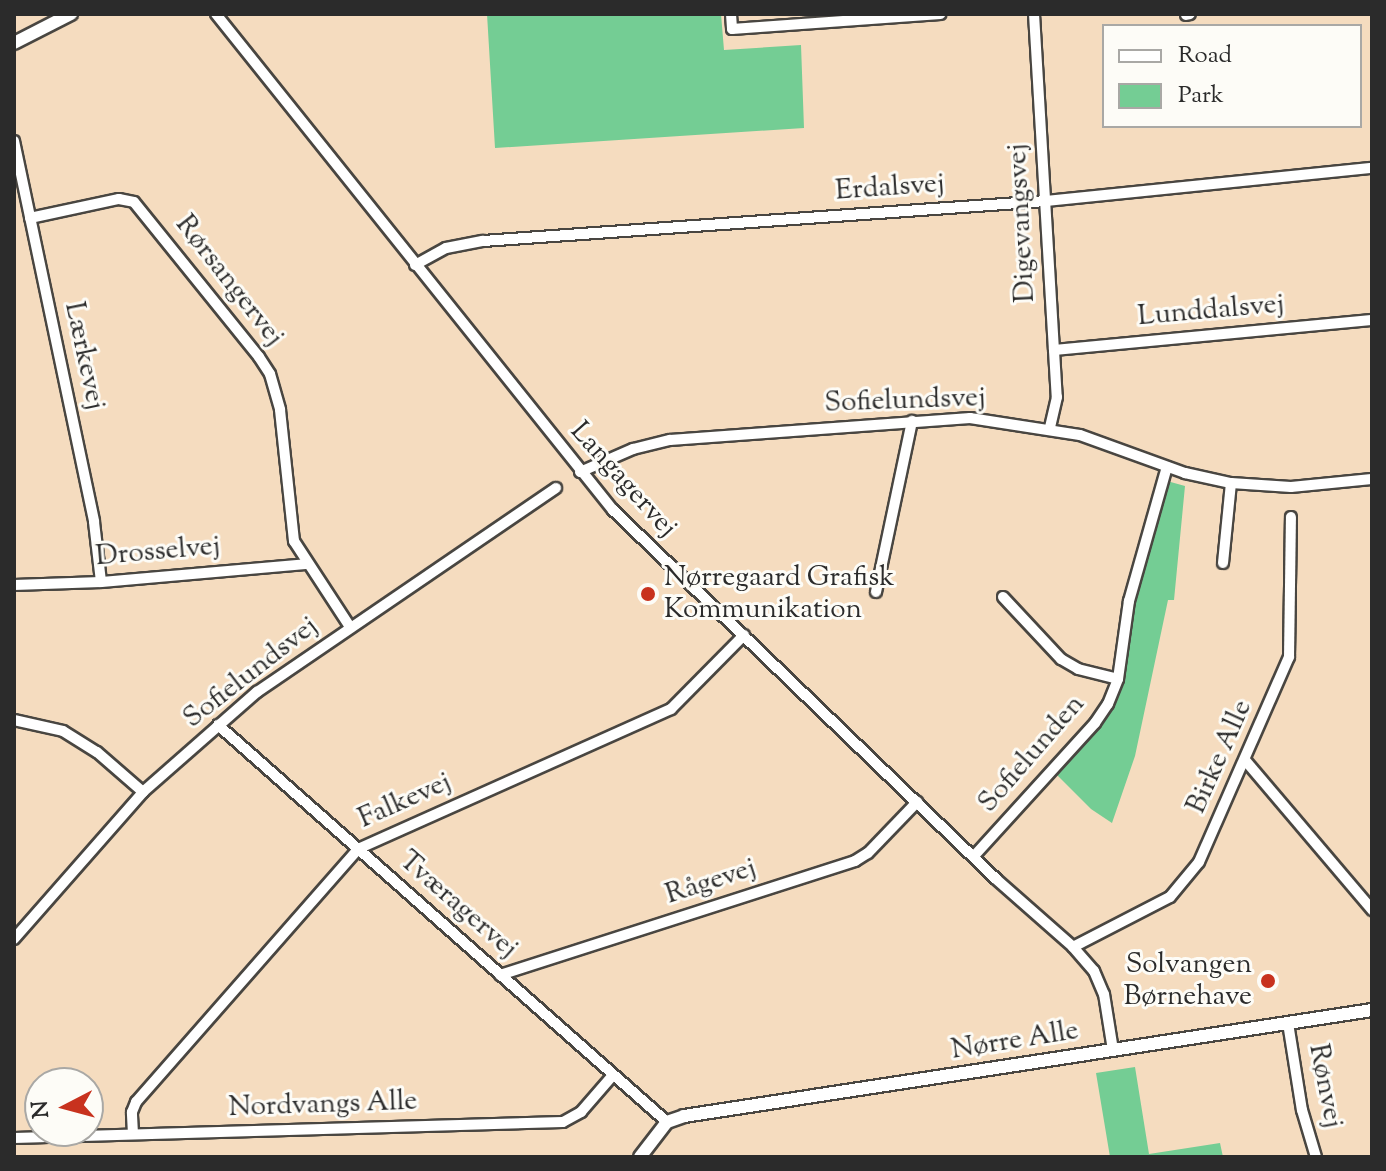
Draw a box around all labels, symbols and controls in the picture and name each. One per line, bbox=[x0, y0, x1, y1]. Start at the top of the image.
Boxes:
legend bbox=[1102, 24, 1362, 128]
text: Road bbox=[1178, 39, 1232, 73]
text: Park bbox=[1178, 79, 1224, 113]
street label: Digevangsvej bbox=[1001, 143, 1043, 303]
street label: Erdalsvej bbox=[834, 167, 946, 209]
street label: Rørsangervej bbox=[167, 209, 291, 353]
street label: Lunddalsvej bbox=[1136, 288, 1286, 334]
street label: Lærkevej bbox=[56, 299, 112, 413]
street label: Sofielundsvej bbox=[824, 381, 986, 421]
street label: Langagervej bbox=[562, 415, 684, 545]
street label: Drosselvej bbox=[94, 530, 222, 574]
place label: Nørregaard Grafisk Kommunikation bbox=[664, 561, 894, 627]
marker: Nørregaard Grafisk Kommunikation bbox=[639, 585, 657, 603]
street label: Sofielundsvej bbox=[177, 610, 325, 736]
street label: Sofielunden bbox=[972, 688, 1092, 820]
street label: Birke Alle bbox=[1180, 695, 1260, 819]
street label: Falkevej bbox=[353, 766, 457, 836]
street label: Tværagervej bbox=[392, 844, 524, 966]
street label: Rågevej bbox=[661, 852, 761, 912]
place label: Solvangen Børnehave bbox=[1124, 948, 1252, 1014]
marker: Solvangen Børnehave bbox=[1259, 972, 1277, 990]
street label: Nørre Alle bbox=[949, 1014, 1081, 1068]
street label: Rønvej bbox=[1300, 1041, 1350, 1131]
north arrow bbox=[24, 1067, 104, 1147]
street label: Nordvangs Alle bbox=[228, 1085, 418, 1125]
text: N bbox=[25, 1099, 59, 1120]

